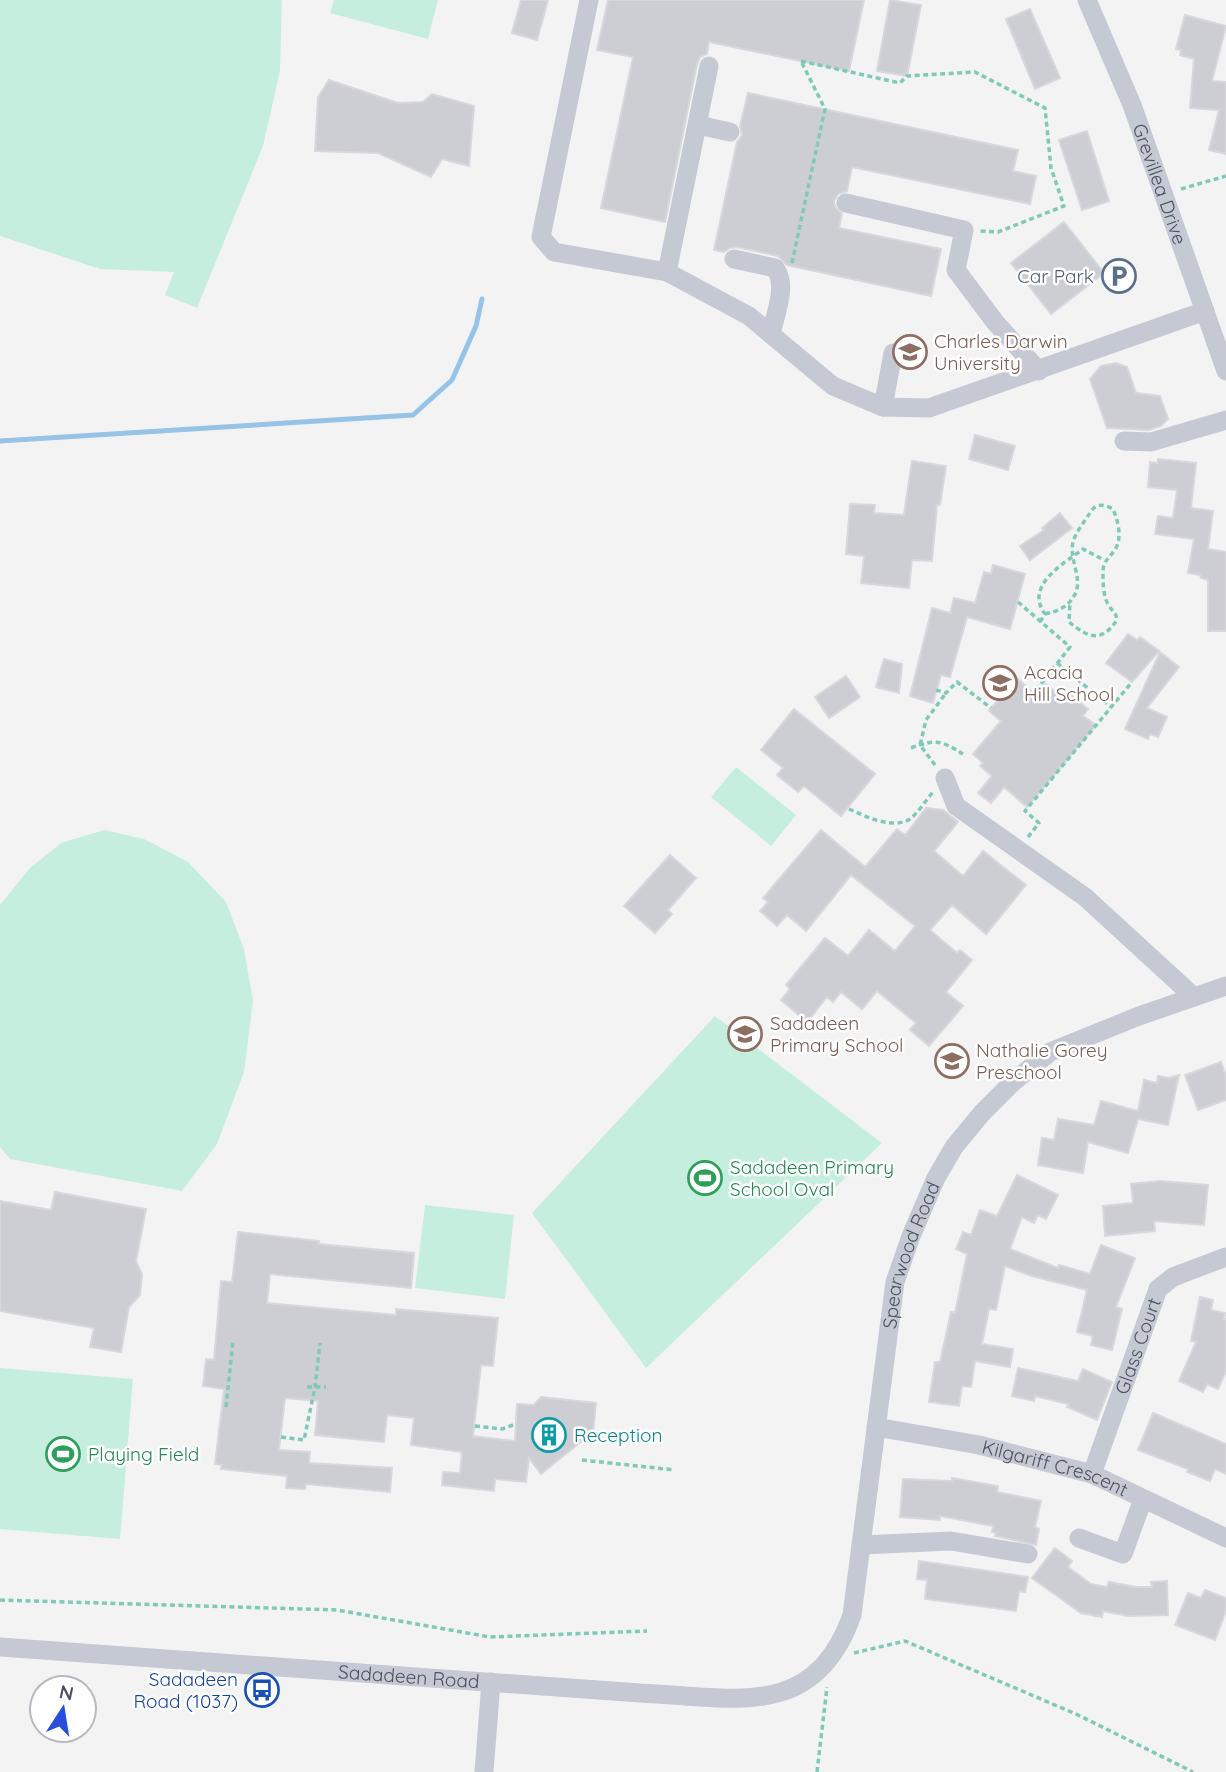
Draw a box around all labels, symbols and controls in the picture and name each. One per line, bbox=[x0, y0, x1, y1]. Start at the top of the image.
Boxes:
street label: Grevillea Drive bbox=[1127, 120, 1192, 248]
parking icon: Car Park bbox=[1100, 257, 1138, 295]
place label: Car Park bbox=[1017, 264, 1094, 288]
place label: Charles Darwin University bbox=[934, 329, 1068, 375]
school or university icon: Charles Darwin University bbox=[891, 333, 929, 371]
place label: Acacia Hill School bbox=[1024, 660, 1114, 706]
school or university icon: Acacia Hill School bbox=[981, 664, 1019, 702]
place label: Sadadeen Primary School bbox=[770, 1011, 903, 1057]
school or university icon: Sadadeen Primary School bbox=[726, 1015, 764, 1053]
place label: Nathalie Gorey Preschool bbox=[976, 1038, 1107, 1084]
school or university icon: Nathalie Gorey Preschool bbox=[933, 1042, 971, 1080]
place label: Sadadeen Primary School Oval bbox=[730, 1155, 894, 1201]
sports icon: Sadadeen Primary School Oval bbox=[686, 1159, 724, 1197]
street label: Spearwood Road bbox=[877, 1178, 945, 1330]
street label: Glass Court bbox=[1109, 1294, 1166, 1397]
building icon: Reception bbox=[530, 1416, 568, 1454]
place label: Reception bbox=[574, 1423, 662, 1447]
street label: Kilgariff Crescent bbox=[979, 1434, 1132, 1501]
sports icon: Playing Field bbox=[44, 1435, 82, 1473]
place label: Playing Field bbox=[88, 1442, 199, 1466]
street label: Sadadeen Road bbox=[337, 1659, 480, 1693]
place label: Sadadeen Road (1037) bbox=[133, 1667, 238, 1713]
bus stop icon: Sadadeen Road (1037) bbox=[243, 1671, 281, 1709]
north arrow bbox=[28, 1674, 98, 1744]
text: N bbox=[57, 1679, 76, 1706]

